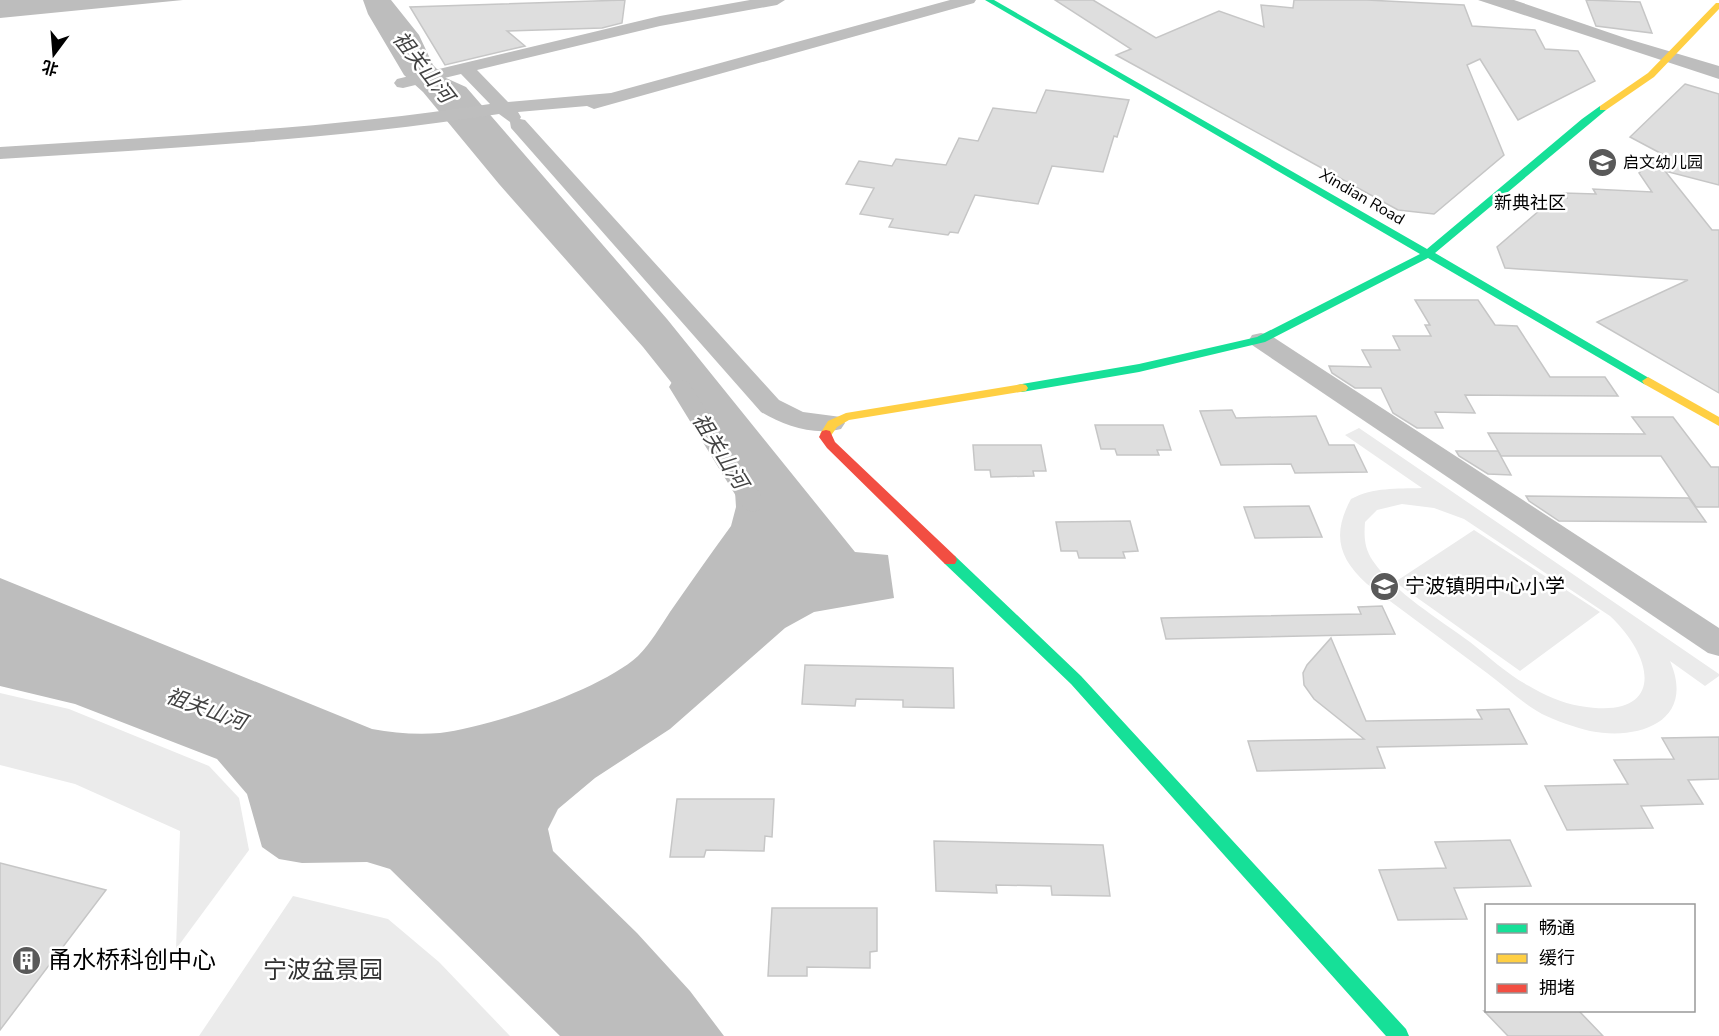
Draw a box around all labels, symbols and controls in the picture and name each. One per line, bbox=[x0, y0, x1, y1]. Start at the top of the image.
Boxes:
north arrow bbox=[24, 24, 84, 84]
water label: 祖关山河 bbox=[386, 25, 462, 112]
text: 北 bbox=[39, 55, 61, 80]
school or university icon: 启文幼儿园 bbox=[1586, 147, 1618, 179]
place label: 启文幼儿园 bbox=[1623, 152, 1703, 174]
street label: Xindian Road bbox=[1315, 164, 1409, 230]
district label: 新典社区 bbox=[1494, 191, 1566, 215]
water label: 祖关山河 bbox=[686, 408, 756, 497]
school or university icon: 宁波镇明中心小学 bbox=[1368, 570, 1400, 602]
place label: 宁波镇明中心小学 bbox=[1405, 573, 1565, 600]
water label: 祖关山河 bbox=[162, 681, 254, 738]
legend bbox=[1485, 904, 1695, 1012]
text: 畅通 bbox=[1539, 916, 1575, 940]
building icon: 甬水桥科创中心 bbox=[11, 944, 43, 976]
place label: 甬水桥科创中心 bbox=[48, 944, 216, 976]
text: 缓行 bbox=[1539, 946, 1575, 970]
park label: 宁波盆景园 bbox=[263, 954, 383, 986]
text: 拥堵 bbox=[1539, 976, 1575, 1000]

